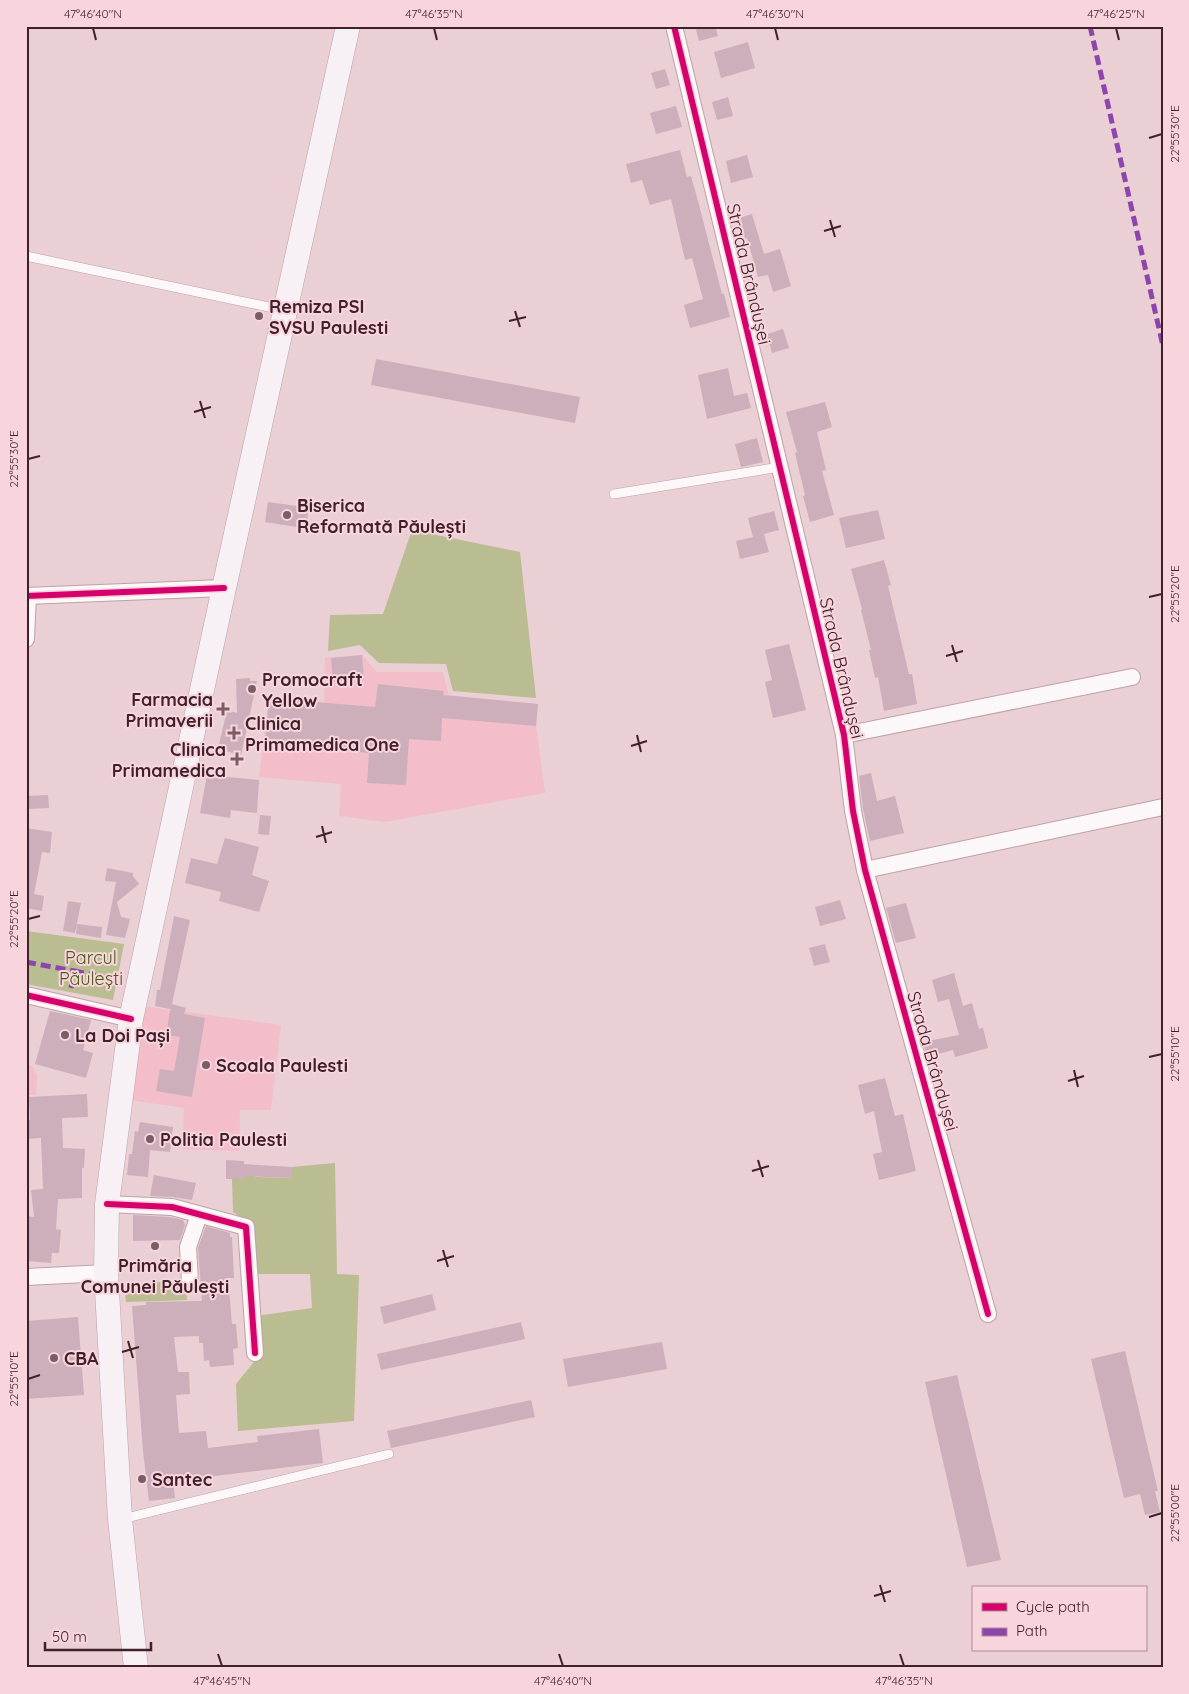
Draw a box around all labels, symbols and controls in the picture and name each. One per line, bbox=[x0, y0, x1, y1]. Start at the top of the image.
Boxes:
text: 47°46'40"N bbox=[64, 6, 122, 21]
text: 47°46'35"N bbox=[405, 6, 463, 21]
text: 47°46'30"N bbox=[746, 6, 804, 21]
text: 47°46'25"N bbox=[1087, 6, 1145, 21]
text: 22°55'30"E bbox=[1167, 105, 1182, 163]
street label: Strada Brândușei bbox=[722, 201, 776, 347]
place label: Remiza PSI SVSU Paulesti bbox=[269, 295, 388, 339]
marker: Remiza PSI SVSU Paulesti bbox=[253, 310, 265, 322]
text: 22°55'30"E bbox=[6, 430, 21, 488]
place label: Biserica Reformată Păulești bbox=[297, 494, 466, 539]
marker: Biserica Reformată Păulești bbox=[281, 509, 293, 521]
text: 22°55'20"E bbox=[1167, 565, 1182, 623]
street label: Strada Brândușei bbox=[815, 595, 869, 741]
place label: Promocraft Yellow bbox=[262, 668, 363, 712]
marker: Promocraft Yellow bbox=[246, 683, 258, 695]
place label: Farmacia Primaverii bbox=[125, 688, 213, 732]
marker: Farmacia Primaverii bbox=[217, 703, 229, 715]
place label: Clinica Primamedica One bbox=[245, 712, 399, 756]
marker: Clinica Primamedica One bbox=[227, 726, 241, 740]
place label: Clinica Primamedica bbox=[112, 738, 226, 782]
marker: Clinica Primamedica bbox=[230, 752, 244, 766]
text: 22°55'20"E bbox=[6, 890, 21, 948]
park label: Parcul Păulești bbox=[59, 946, 123, 990]
street label: Strada Brândușei bbox=[902, 989, 964, 1133]
place label: La Doi Pași bbox=[75, 1024, 170, 1048]
text: 22°55'10"E bbox=[1167, 1026, 1182, 1082]
marker: La Doi Pași bbox=[59, 1029, 71, 1041]
place label: Scoala Paulesti bbox=[216, 1054, 348, 1077]
marker: Scoala Paulesti bbox=[200, 1059, 212, 1071]
place label: Politia Paulesti bbox=[160, 1128, 287, 1151]
marker: Politia Paulesti bbox=[144, 1133, 156, 1145]
marker: Primăria Comunei Păulești bbox=[149, 1240, 161, 1252]
place label: Primăria Comunei Păulești bbox=[81, 1254, 229, 1299]
place label: CBA bbox=[64, 1347, 99, 1370]
text: 22°55'10"E bbox=[6, 1351, 21, 1407]
marker: CBA bbox=[48, 1352, 60, 1364]
place label: Santec bbox=[152, 1468, 212, 1491]
marker: Santec bbox=[136, 1473, 148, 1485]
text: 22°55'00"E bbox=[1167, 1484, 1182, 1542]
legend bbox=[972, 1586, 1146, 1652]
text: Cycle path bbox=[1016, 1597, 1090, 1616]
scale bar bbox=[45, 1619, 151, 1651]
text: Path bbox=[1016, 1621, 1048, 1640]
text: 50 m bbox=[52, 1627, 87, 1646]
text: 47°46'45"N bbox=[193, 1673, 251, 1688]
text: 47°46'40"N bbox=[534, 1673, 592, 1688]
text: 47°46'35"N bbox=[875, 1673, 933, 1688]

